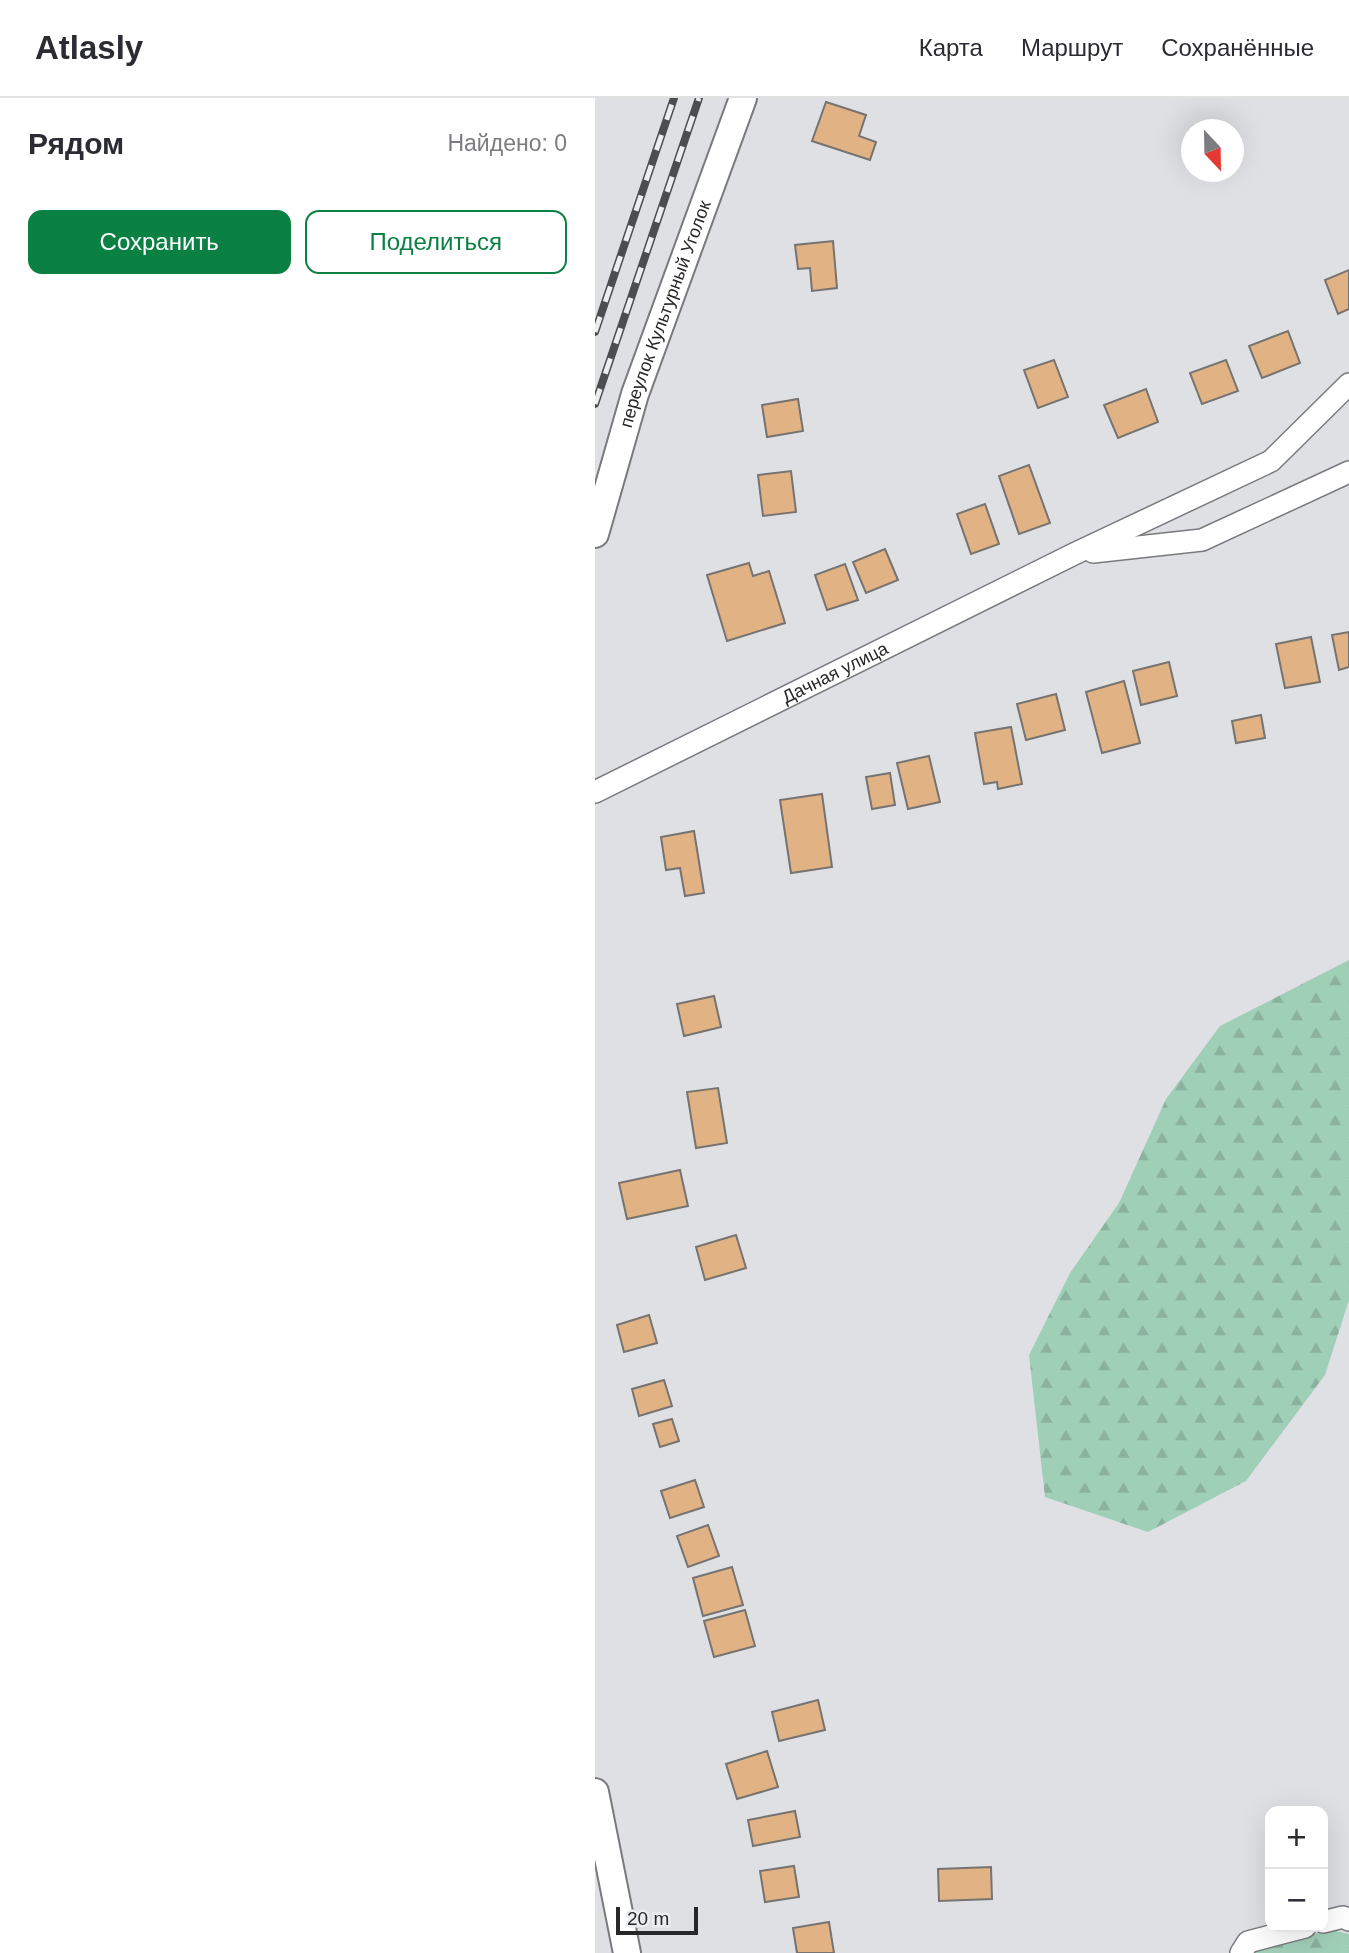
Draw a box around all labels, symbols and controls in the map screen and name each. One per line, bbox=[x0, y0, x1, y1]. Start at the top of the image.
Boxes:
text: Atlasly bbox=[35, 29, 143, 66]
text: Карта bbox=[919, 34, 983, 61]
text: Маршрут bbox=[1021, 34, 1123, 61]
text: Сохранённые bbox=[1161, 34, 1314, 61]
north arrow bbox=[1181, 119, 1244, 182]
text: Рядом bbox=[28, 127, 124, 160]
text: Найдено: 0 bbox=[447, 130, 567, 156]
street label: переулок Культурный Уголок bbox=[616, 198, 715, 430]
button: Сохранить bbox=[28, 210, 291, 274]
button: Поделиться bbox=[305, 210, 567, 274]
street label: Дачная улица bbox=[779, 638, 892, 707]
map controls bbox=[1265, 1806, 1328, 1932]
button: + bbox=[1265, 1806, 1328, 1869]
button: − bbox=[1265, 1869, 1328, 1932]
scale bar bbox=[616, 1904, 698, 1936]
text: 20 m bbox=[627, 1908, 669, 1929]

